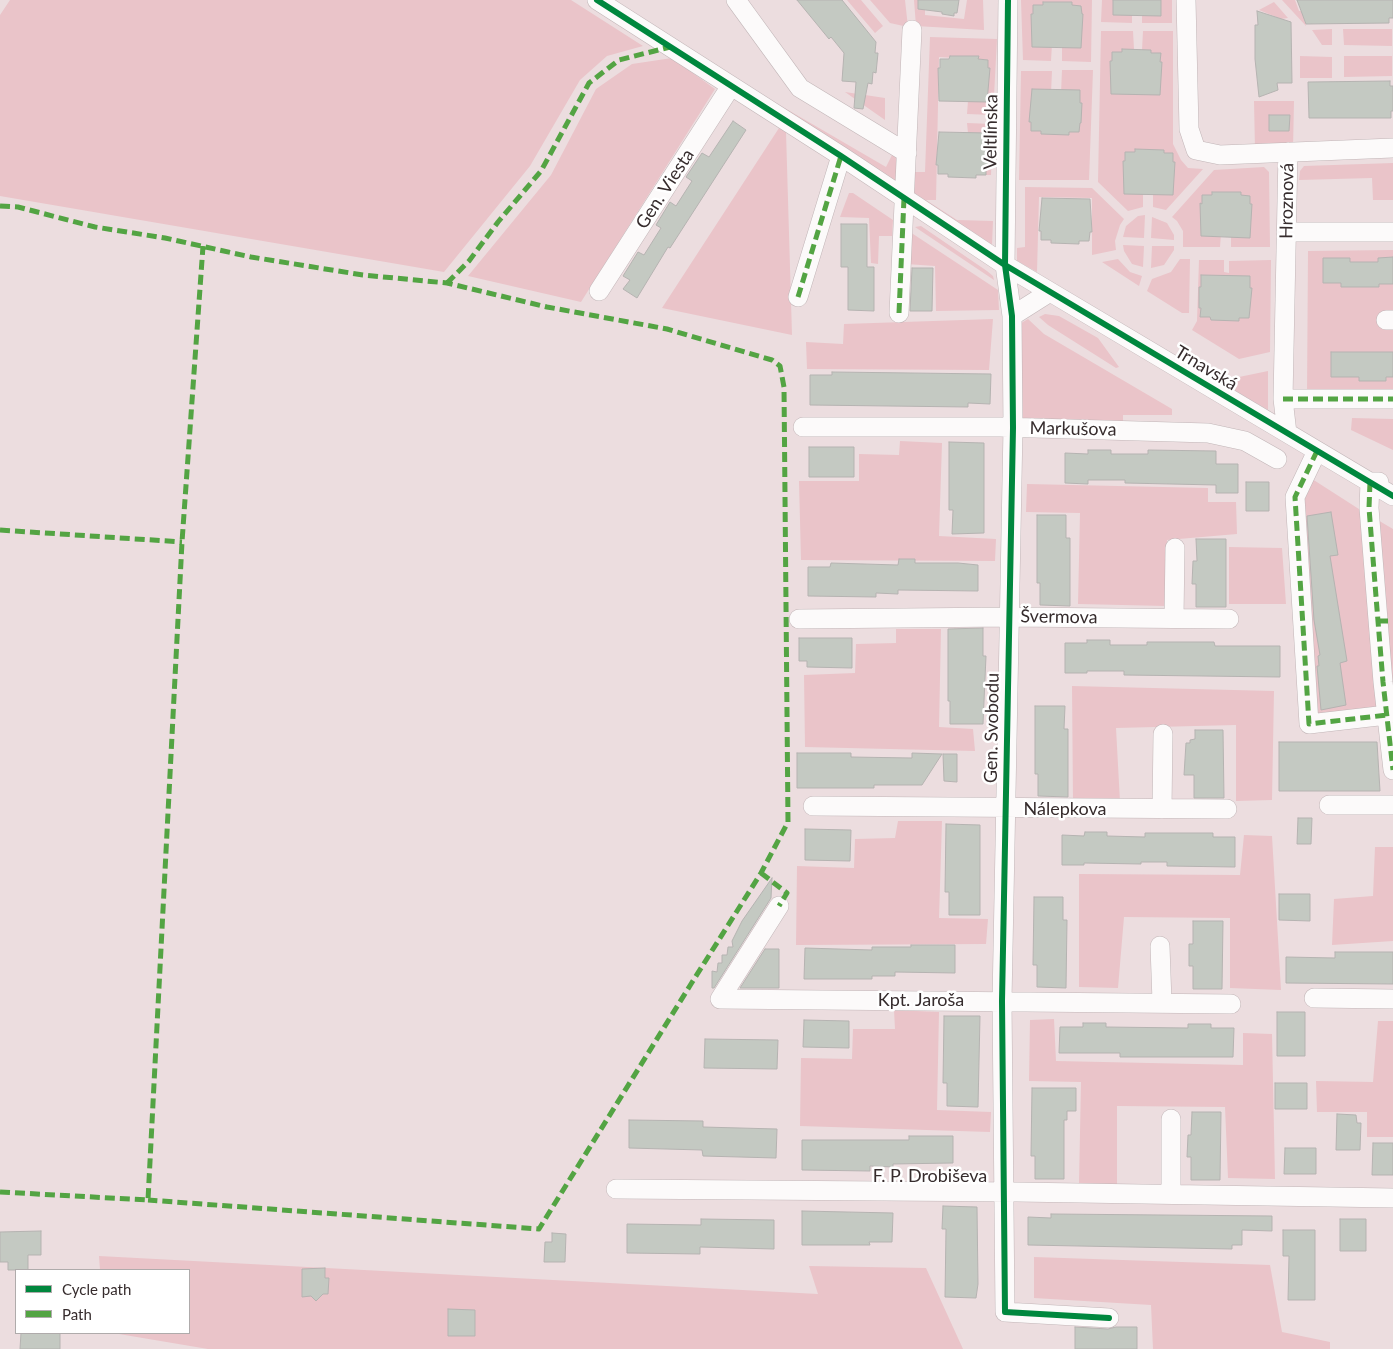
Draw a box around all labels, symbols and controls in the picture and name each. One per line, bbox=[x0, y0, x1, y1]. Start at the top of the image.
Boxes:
street label: Veltlínska bbox=[980, 94, 1002, 170]
street label: Gen. Viesta bbox=[631, 145, 699, 233]
street label: Hroznová bbox=[1276, 163, 1298, 239]
street label: Trnavská bbox=[1171, 341, 1241, 395]
street label: Markušova bbox=[1029, 417, 1117, 441]
street label: Švermova bbox=[1020, 606, 1098, 628]
street label: Gen. Svobodu bbox=[980, 673, 1004, 783]
street label: Nálepkova bbox=[1024, 798, 1106, 820]
street label: Kpt. Jaroša bbox=[878, 989, 964, 1011]
street label: F. P. Drobiševa bbox=[873, 1165, 987, 1187]
legend bbox=[15, 1269, 190, 1334]
text: Cycle path bbox=[62, 1280, 131, 1298]
text: Path bbox=[62, 1305, 92, 1323]

